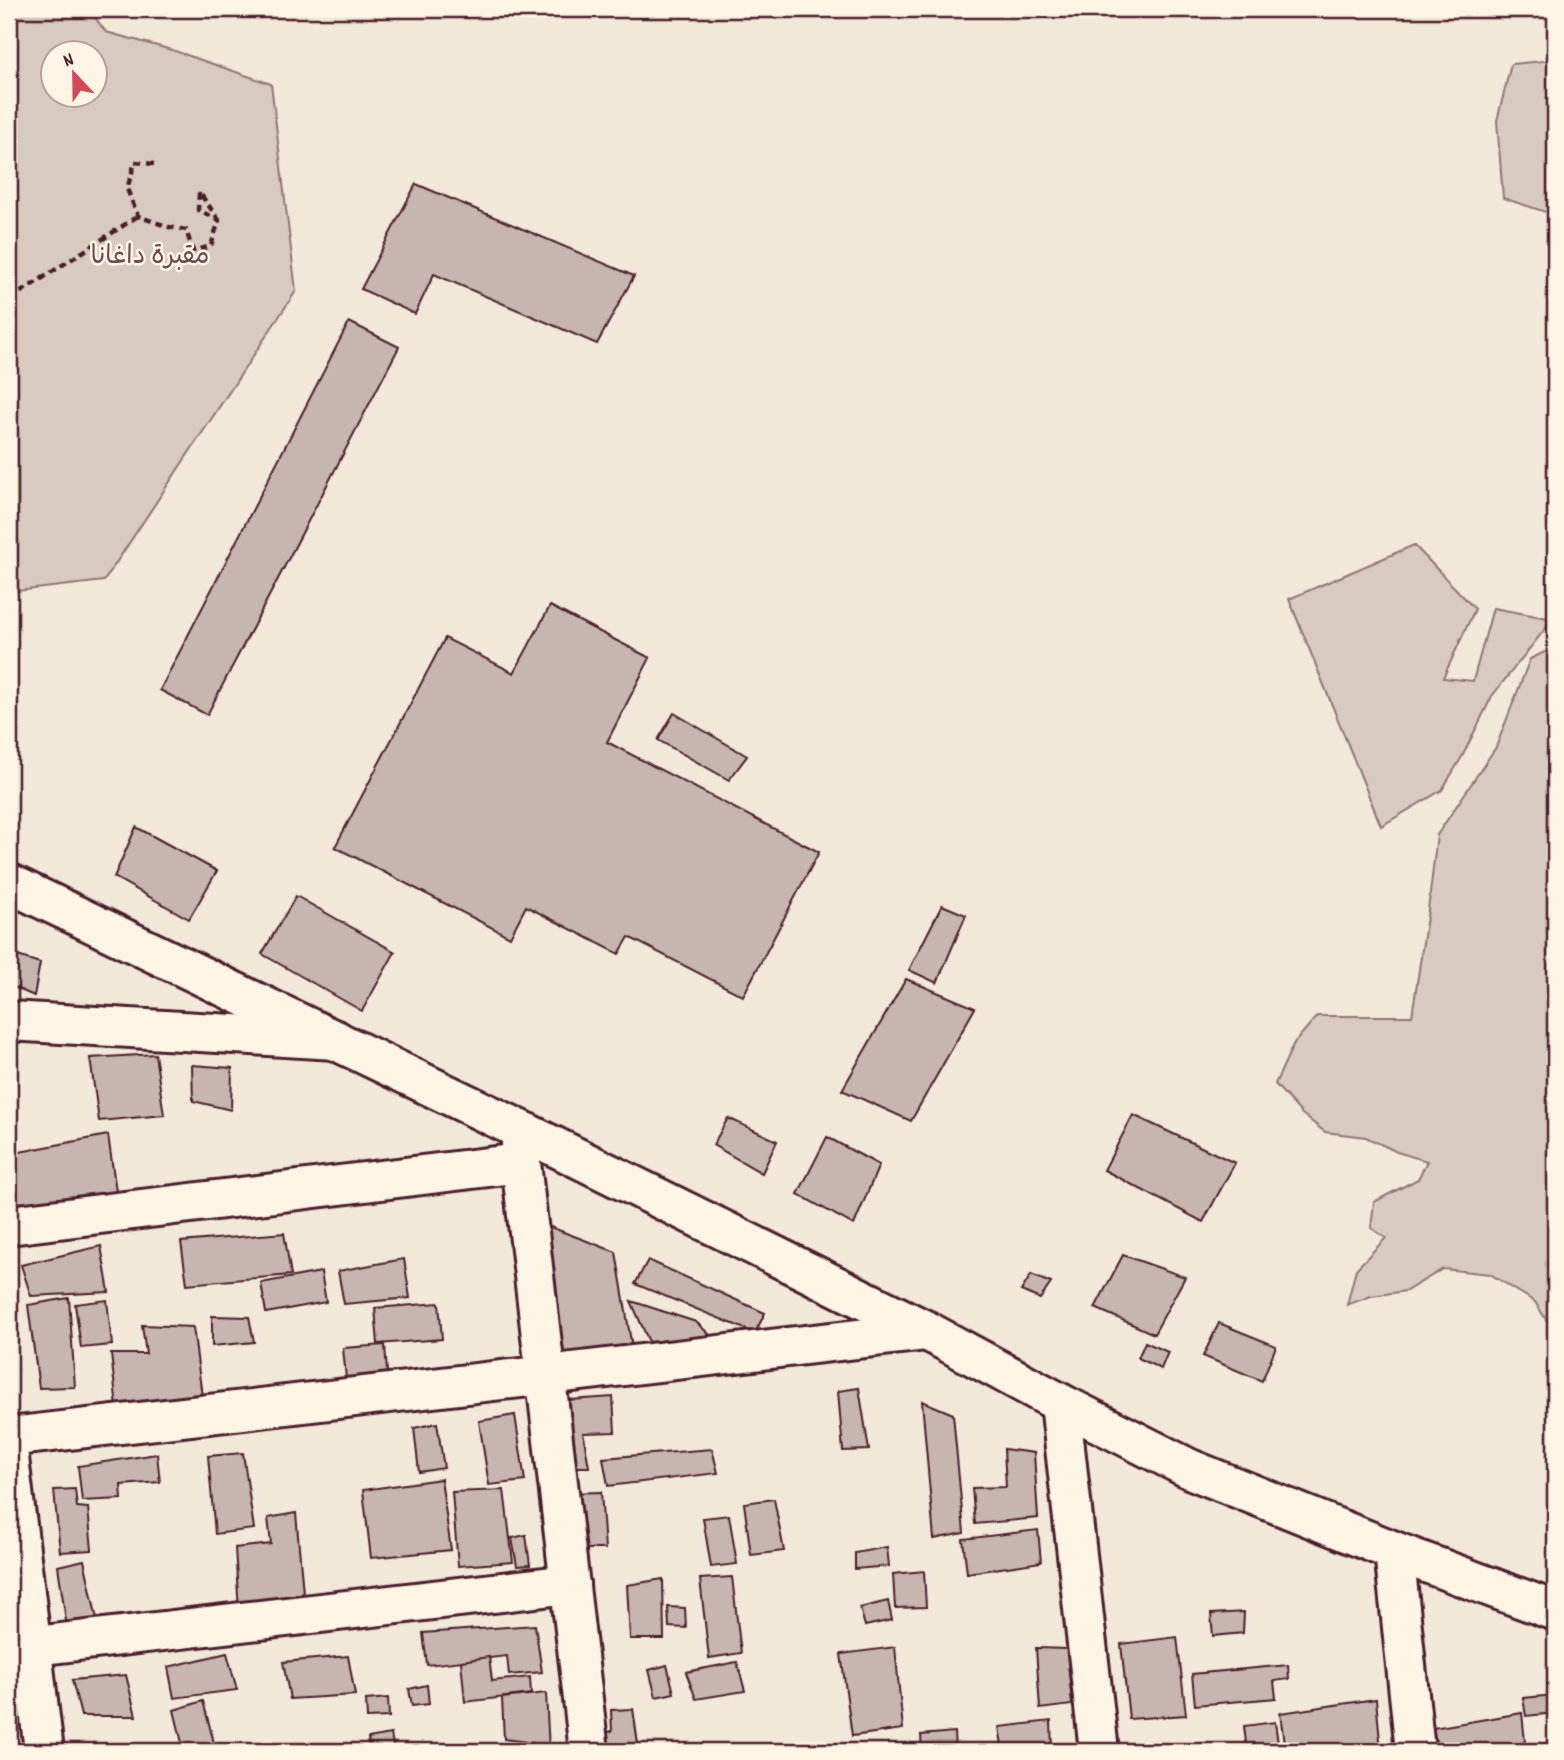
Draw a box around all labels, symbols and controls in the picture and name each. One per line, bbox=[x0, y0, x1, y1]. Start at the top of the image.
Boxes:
north arrow bbox=[38, 38, 108, 108]
text: N bbox=[60, 47, 78, 76]
park label: مقبرة داغانا bbox=[91, 239, 209, 276]

